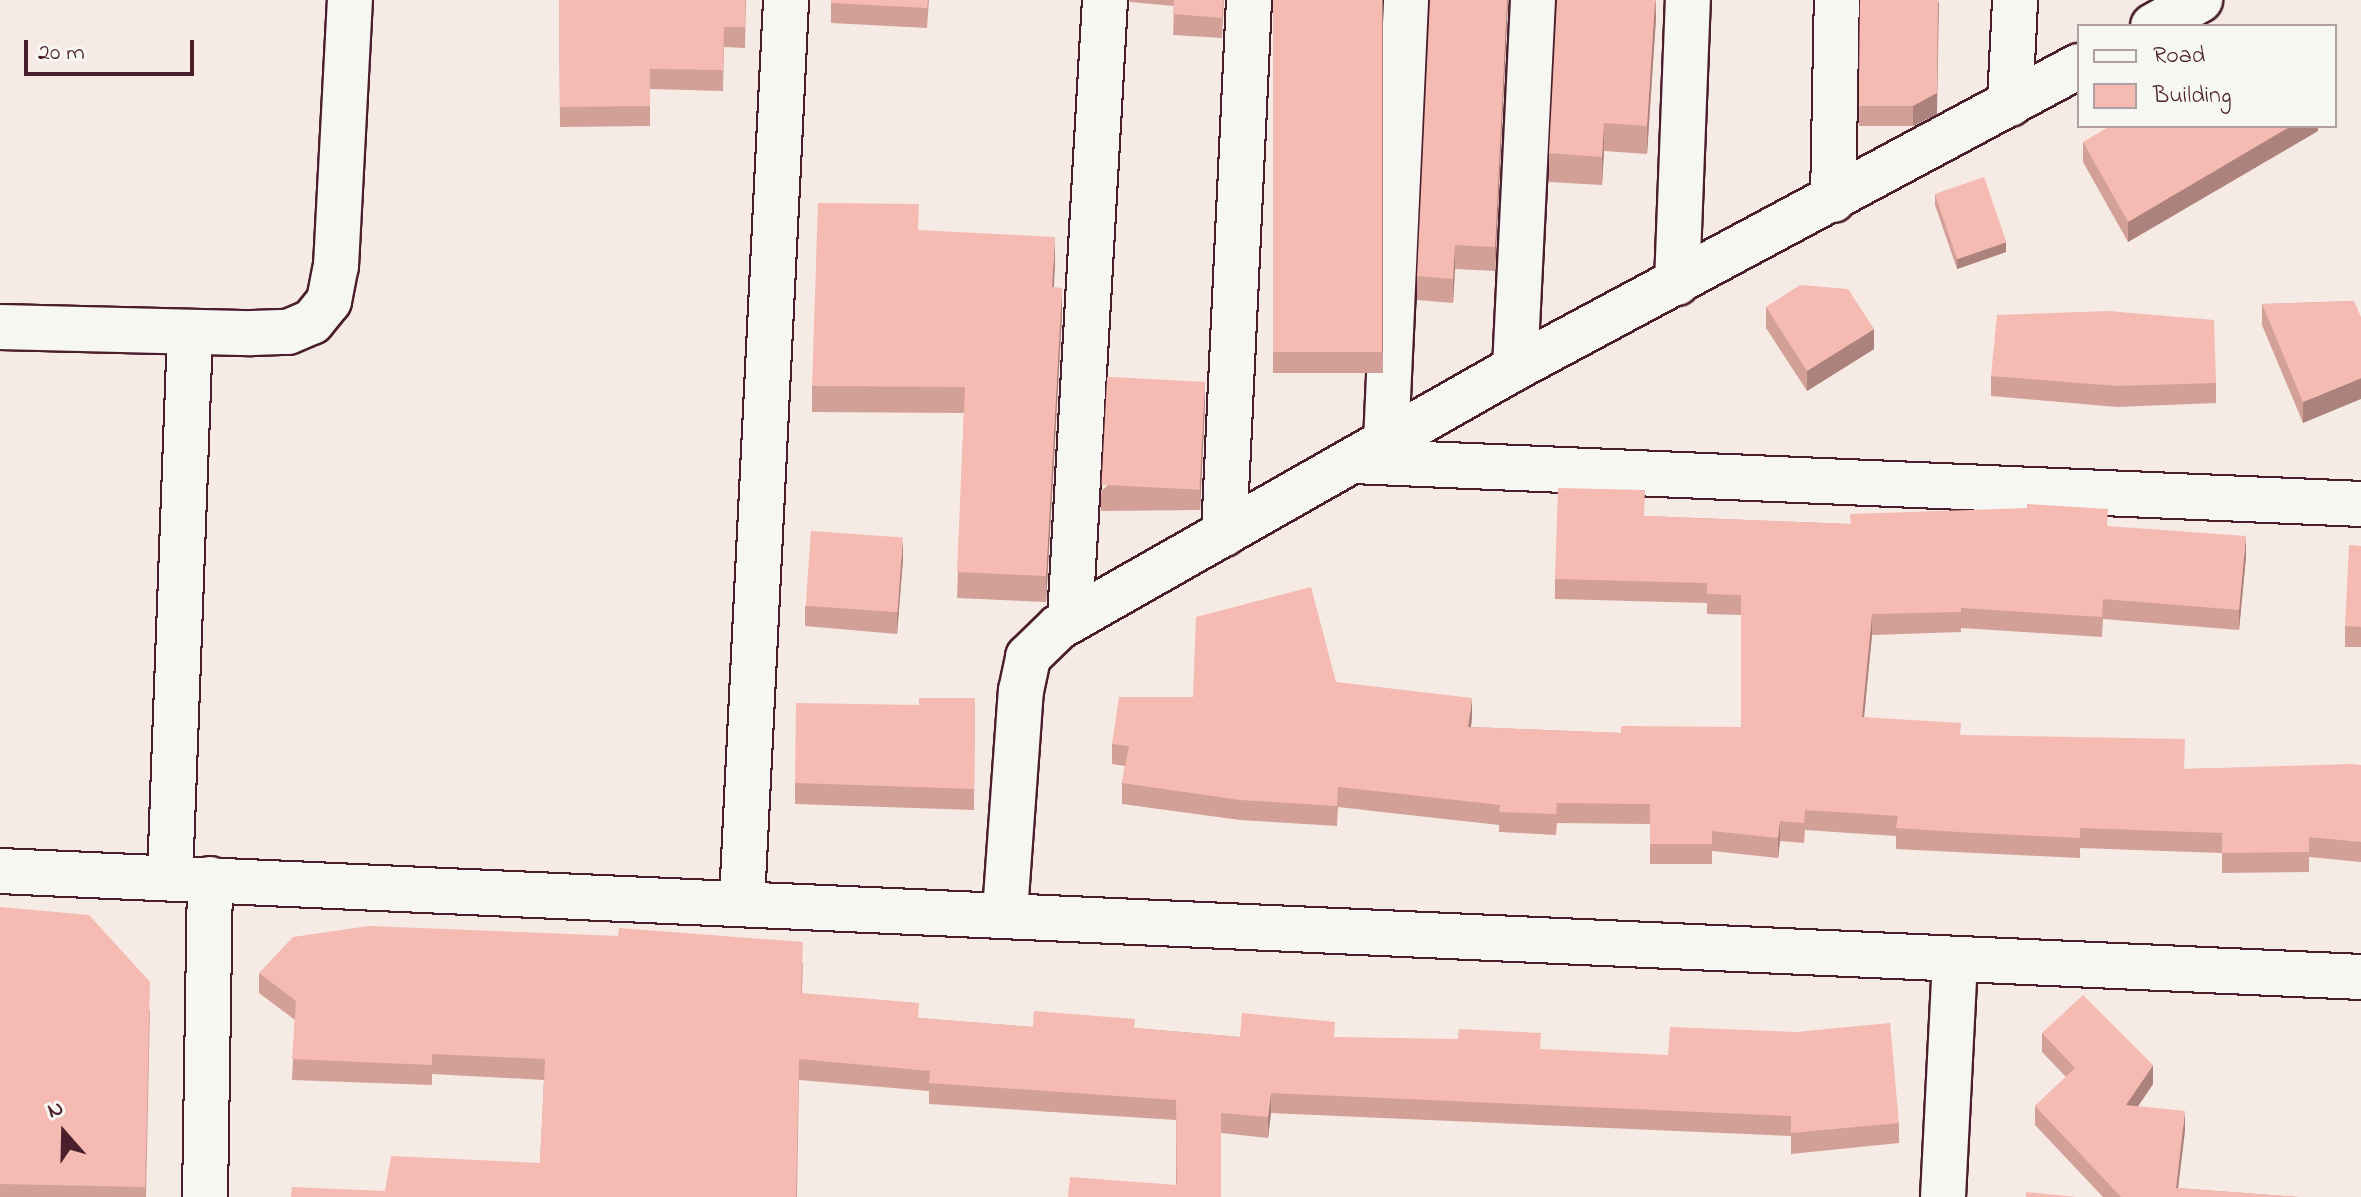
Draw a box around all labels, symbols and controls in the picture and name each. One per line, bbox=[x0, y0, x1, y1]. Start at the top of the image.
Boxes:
scale bar bbox=[28, 24, 198, 74]
legend bbox=[2077, 24, 2337, 128]
text: 20 m bbox=[38, 36, 85, 71]
text: Road bbox=[2153, 39, 2205, 74]
text: Building bbox=[2153, 79, 2232, 114]
north arrow bbox=[24, 1093, 104, 1173]
text: N bbox=[43, 1093, 68, 1128]

